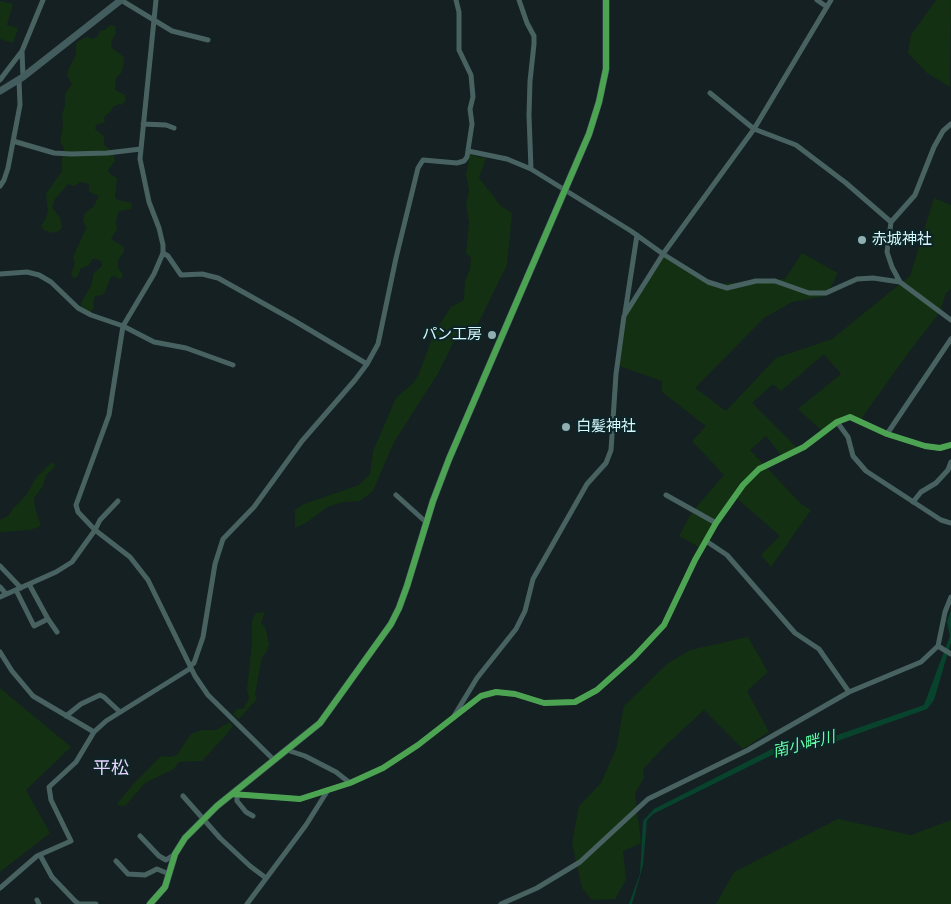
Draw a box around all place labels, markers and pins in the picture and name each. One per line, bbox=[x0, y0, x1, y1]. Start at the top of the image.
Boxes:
place label: 赤城神社 bbox=[872, 231, 932, 249]
marker: 赤城神社 bbox=[856, 234, 868, 246]
place label: パン工房 bbox=[422, 326, 482, 344]
marker: パン工房 bbox=[486, 329, 498, 341]
place label: 白髪神社 bbox=[576, 418, 636, 436]
marker: 白髪神社 bbox=[560, 421, 572, 433]

